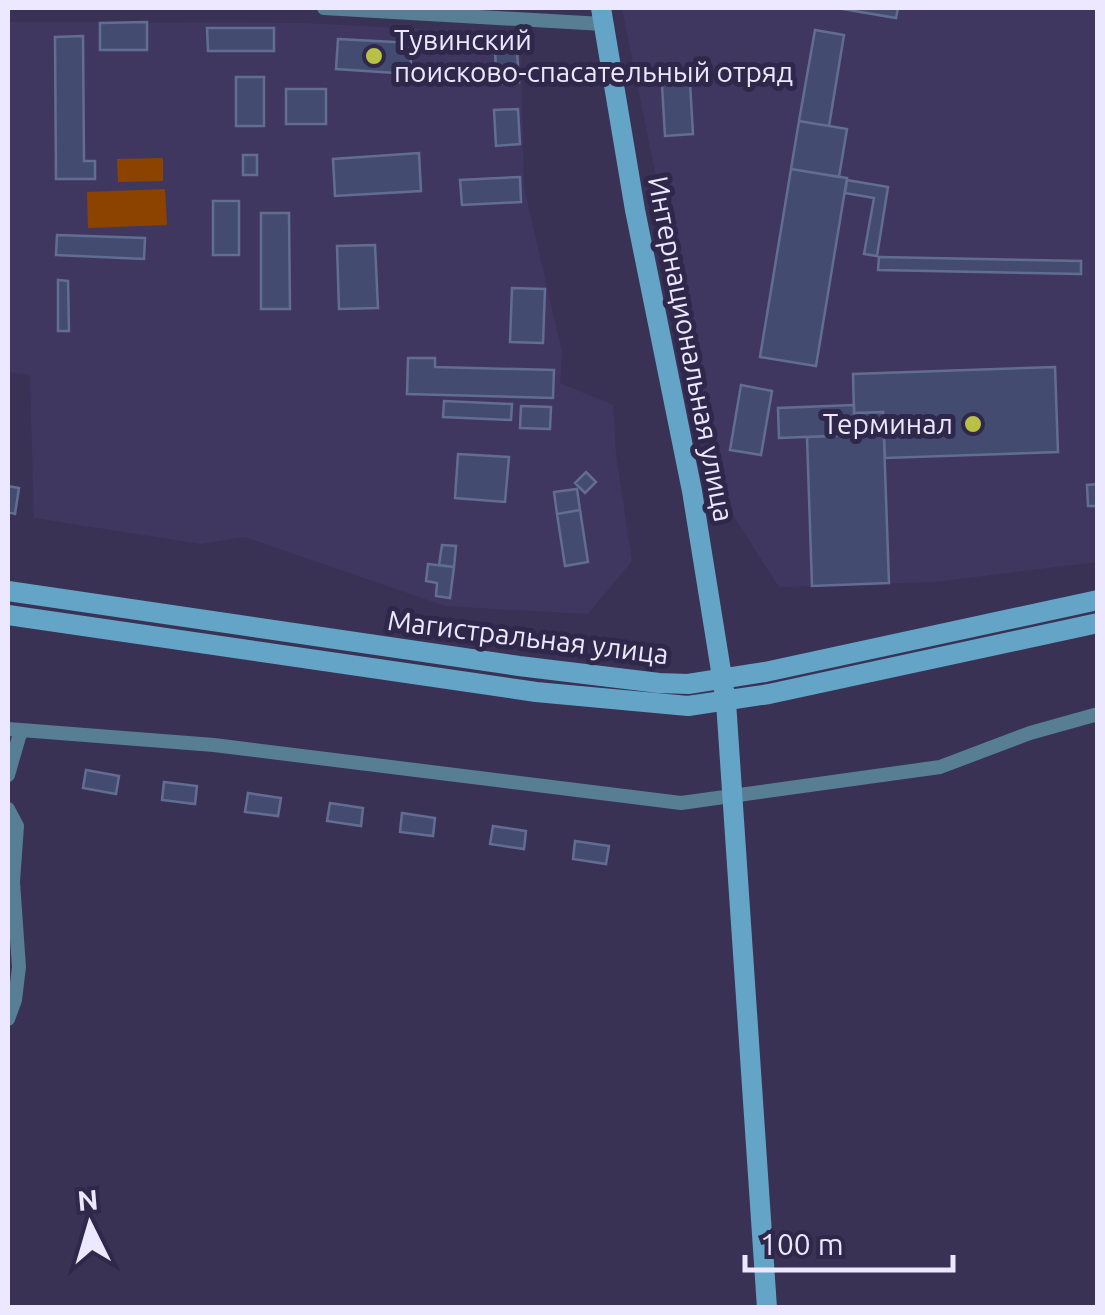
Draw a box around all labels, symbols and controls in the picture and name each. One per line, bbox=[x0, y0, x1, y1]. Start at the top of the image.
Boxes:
place label: Тувинский поисково-спасательный отряд bbox=[394, 24, 793, 87]
marker: Тувинский поисково-спасательный отряд bbox=[363, 45, 385, 67]
street label: Интернациональная улица bbox=[643, 174, 740, 524]
place label: Терминал bbox=[823, 408, 953, 439]
marker: Терминал bbox=[962, 413, 984, 435]
street label: Магистральная улица bbox=[386, 604, 670, 669]
north arrow bbox=[40, 1175, 140, 1275]
text: N bbox=[76, 1183, 100, 1216]
scale bar bbox=[745, 1210, 952, 1272]
text: 100 m bbox=[760, 1227, 844, 1261]

